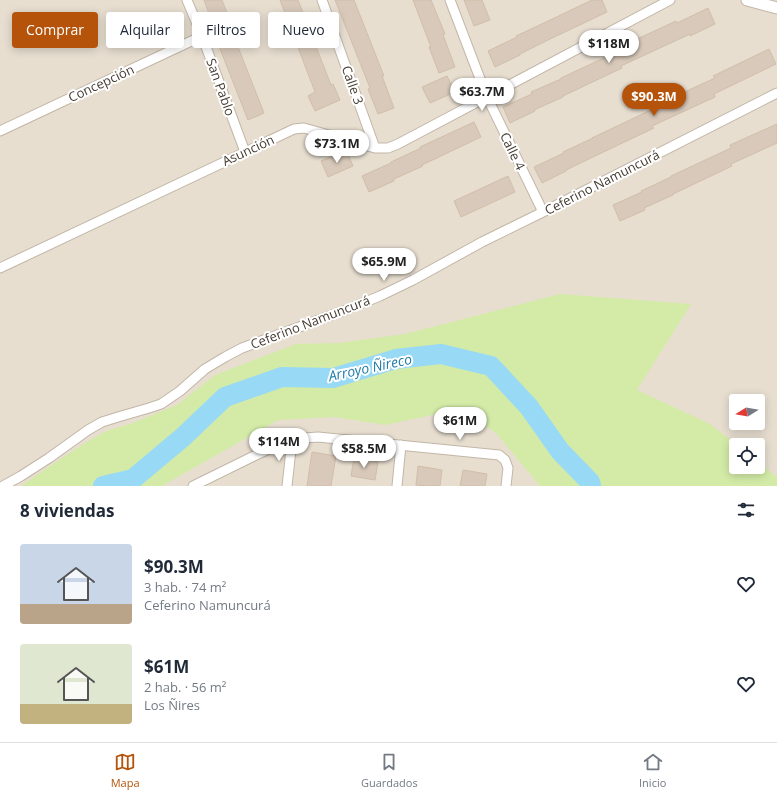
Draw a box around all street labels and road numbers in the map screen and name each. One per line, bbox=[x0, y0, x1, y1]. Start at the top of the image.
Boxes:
street label: San Pablo bbox=[202, 56, 240, 118]
street label: Concepción bbox=[65, 60, 137, 106]
street label: Calle 3 bbox=[338, 63, 368, 107]
street label: Calle 4 bbox=[496, 129, 530, 173]
street label: Asunción bbox=[219, 130, 277, 170]
street label: Ceferino Namuncurá bbox=[541, 145, 663, 219]
street label: Ceferino Namuncurá bbox=[248, 291, 372, 353]

